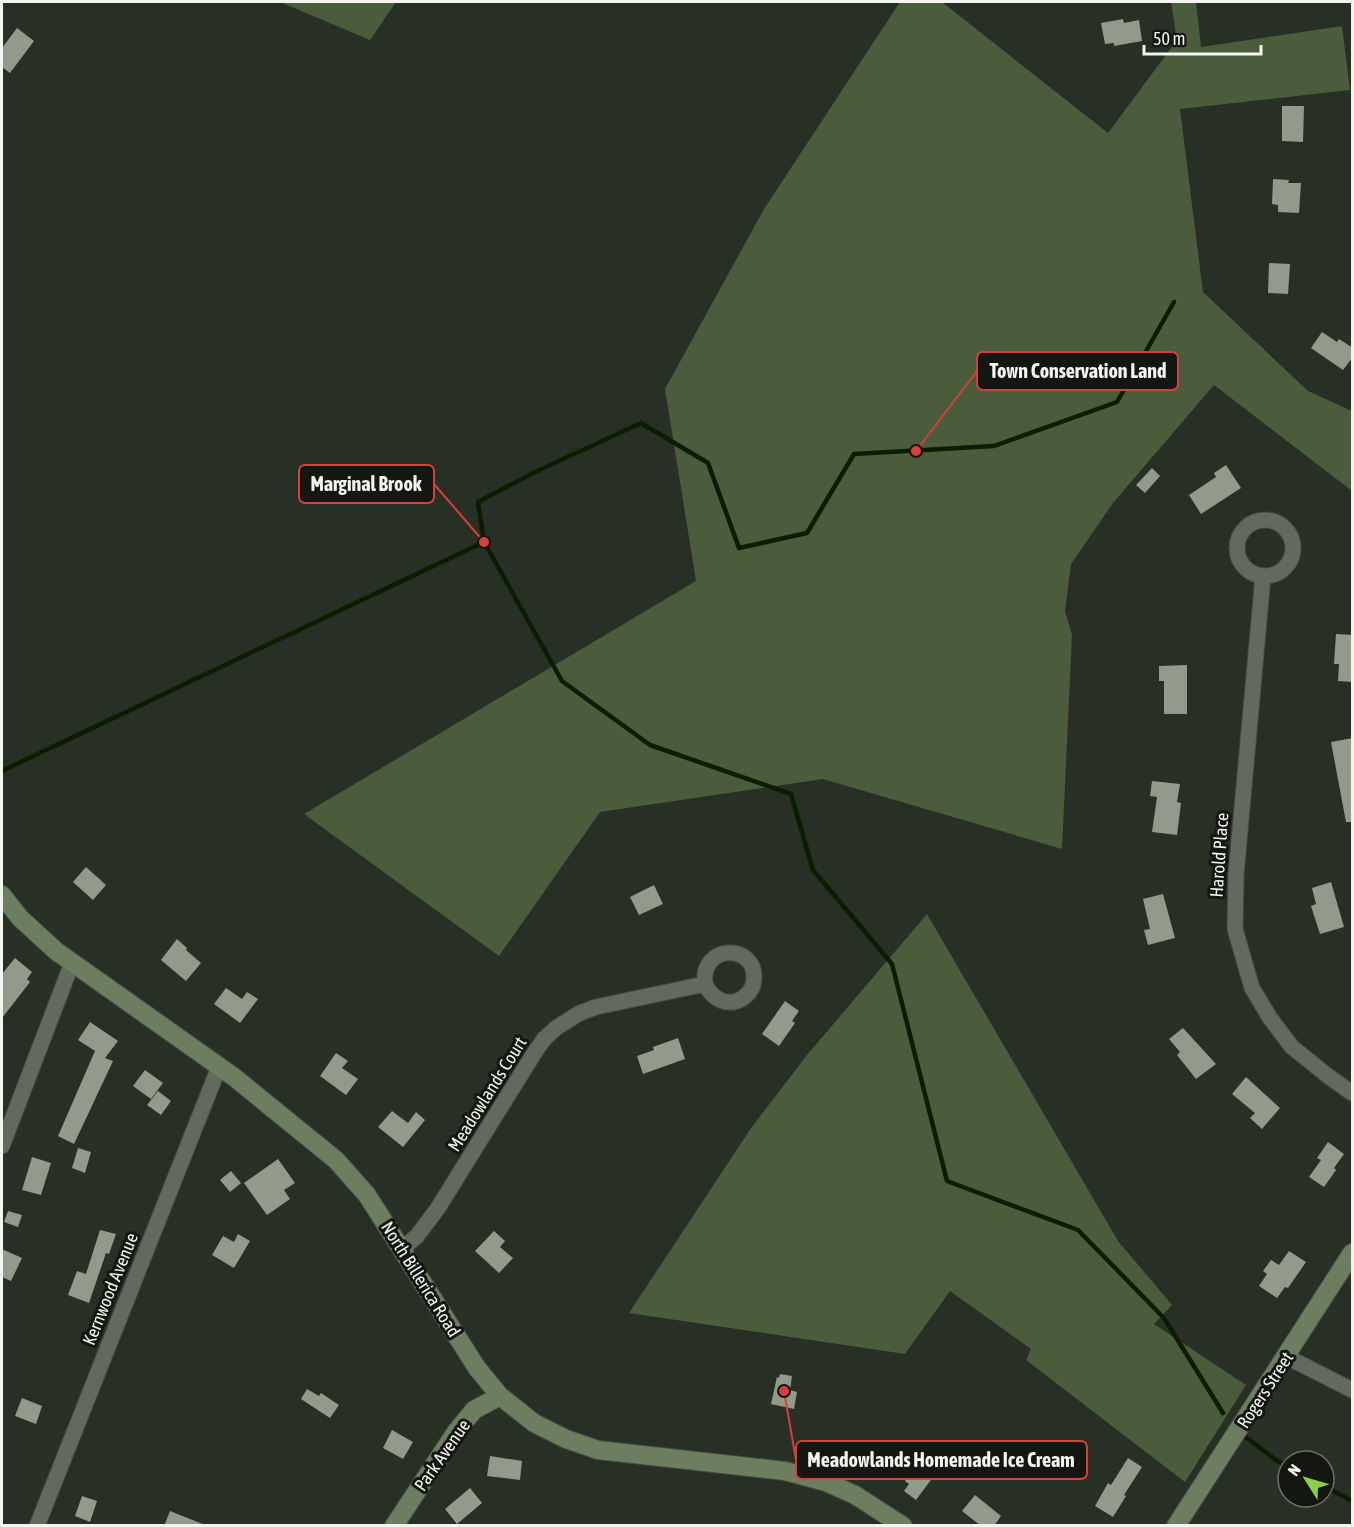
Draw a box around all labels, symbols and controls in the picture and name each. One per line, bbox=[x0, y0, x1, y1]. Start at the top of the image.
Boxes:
scale bar bbox=[1144, 18, 1261, 56]
text: 50 m bbox=[1153, 28, 1185, 49]
callout: Town Conservation Land bbox=[977, 352, 1178, 390]
text: Town Conservation Land bbox=[989, 359, 1167, 382]
callout: Marginal Brook bbox=[299, 465, 434, 503]
text: Marginal Brook bbox=[310, 472, 422, 495]
street label: Harold Place bbox=[1206, 812, 1232, 898]
street label: Meadowlands Court bbox=[443, 1033, 531, 1155]
street label: North Billerica Road bbox=[377, 1217, 465, 1341]
street label: Kernwood Avenue bbox=[78, 1230, 142, 1348]
street label: Rogers Street bbox=[1233, 1348, 1297, 1432]
street label: Park Avenue bbox=[410, 1415, 474, 1495]
callout: Meadowlands Homemade Ice Cream bbox=[796, 1441, 1087, 1479]
text: Meadowlands Homemade Ice Cream bbox=[807, 1448, 1075, 1471]
north arrow bbox=[1276, 1449, 1336, 1509]
text: N bbox=[1284, 1461, 1304, 1479]

